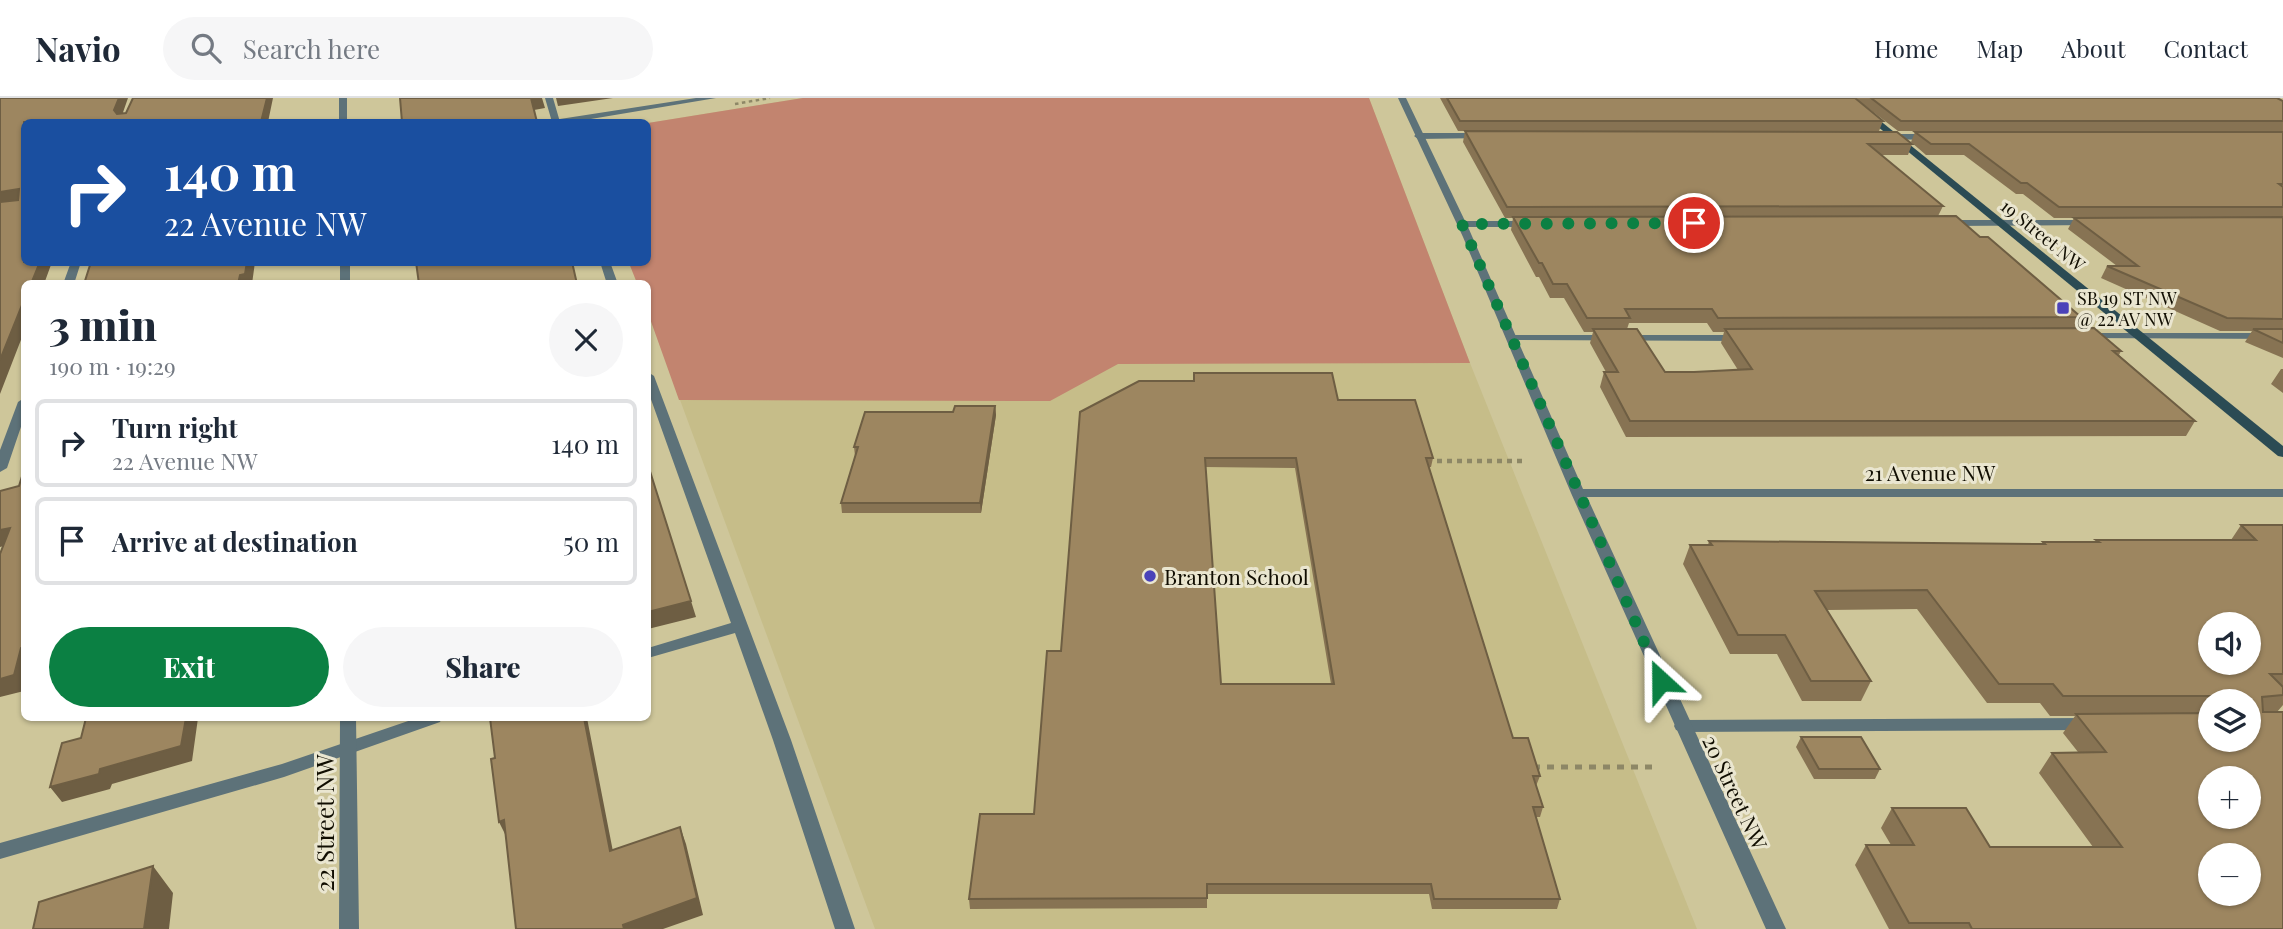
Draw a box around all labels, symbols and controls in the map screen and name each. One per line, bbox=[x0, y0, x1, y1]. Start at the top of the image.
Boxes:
search box bbox=[163, 17, 653, 80]
text: Navio bbox=[35, 26, 121, 70]
icon: search bbox=[187, 29, 225, 67]
text: Search here bbox=[243, 31, 380, 66]
text: Home bbox=[1874, 32, 1938, 64]
text: Map bbox=[1976, 32, 2023, 64]
text: About bbox=[2061, 32, 2125, 64]
text: Contact bbox=[2163, 32, 2248, 64]
text: 140 m bbox=[164, 138, 296, 203]
icon: right bbox=[49, 147, 140, 238]
pin bbox=[1664, 193, 1724, 253]
street label: 19 Street NW bbox=[1996, 194, 2091, 277]
text: 22 Avenue NW bbox=[164, 201, 367, 244]
icon: arrive bbox=[1675, 204, 1713, 242]
place label: SB 19 ST NW @ 22 AV NW bbox=[2077, 286, 2177, 331]
text: 3 min bbox=[49, 296, 157, 352]
marker: SB 19 ST NW @ 22 AV NW bbox=[2055, 300, 2071, 316]
button: close bbox=[549, 303, 623, 377]
text: 190 m · 19:29 bbox=[49, 350, 176, 381]
text: Turn right bbox=[112, 410, 238, 445]
icon: right bbox=[53, 424, 91, 462]
text: 140 m bbox=[551, 426, 619, 461]
text: 22 Avenue NW bbox=[112, 445, 258, 476]
street label: 21 Avenue NW bbox=[1865, 458, 1996, 486]
icon: arrive bbox=[53, 522, 91, 560]
text: Arrive at destination bbox=[112, 524, 358, 559]
text: 50 m bbox=[563, 524, 619, 559]
place label: Branton School bbox=[1164, 562, 1309, 590]
marker: Branton School bbox=[1142, 568, 1158, 584]
map controls bbox=[2198, 612, 2261, 906]
button: sound bbox=[2198, 612, 2261, 675]
button: Exit bbox=[49, 627, 329, 707]
button: Share bbox=[343, 627, 623, 707]
position arrow bbox=[1624, 644, 1698, 718]
button: layers bbox=[2198, 689, 2261, 752]
street label: 20 Street NW bbox=[1697, 730, 1775, 855]
street label: 22 Street NW bbox=[308, 754, 340, 892]
button: + bbox=[2198, 766, 2261, 829]
button: − bbox=[2198, 843, 2261, 906]

